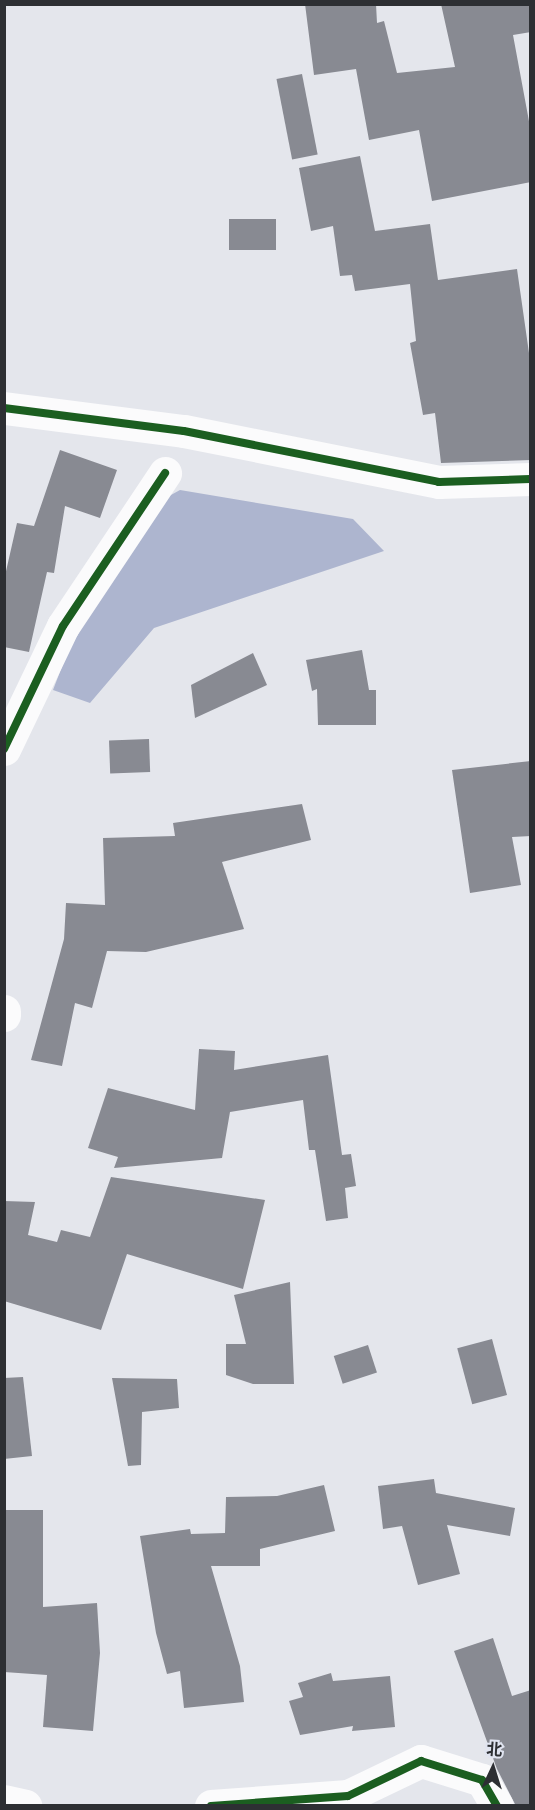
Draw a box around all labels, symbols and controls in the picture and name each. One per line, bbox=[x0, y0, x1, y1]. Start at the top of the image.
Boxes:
north arrow bbox=[463, 1738, 523, 1798]
text: 北 bbox=[485, 1738, 503, 1763]

